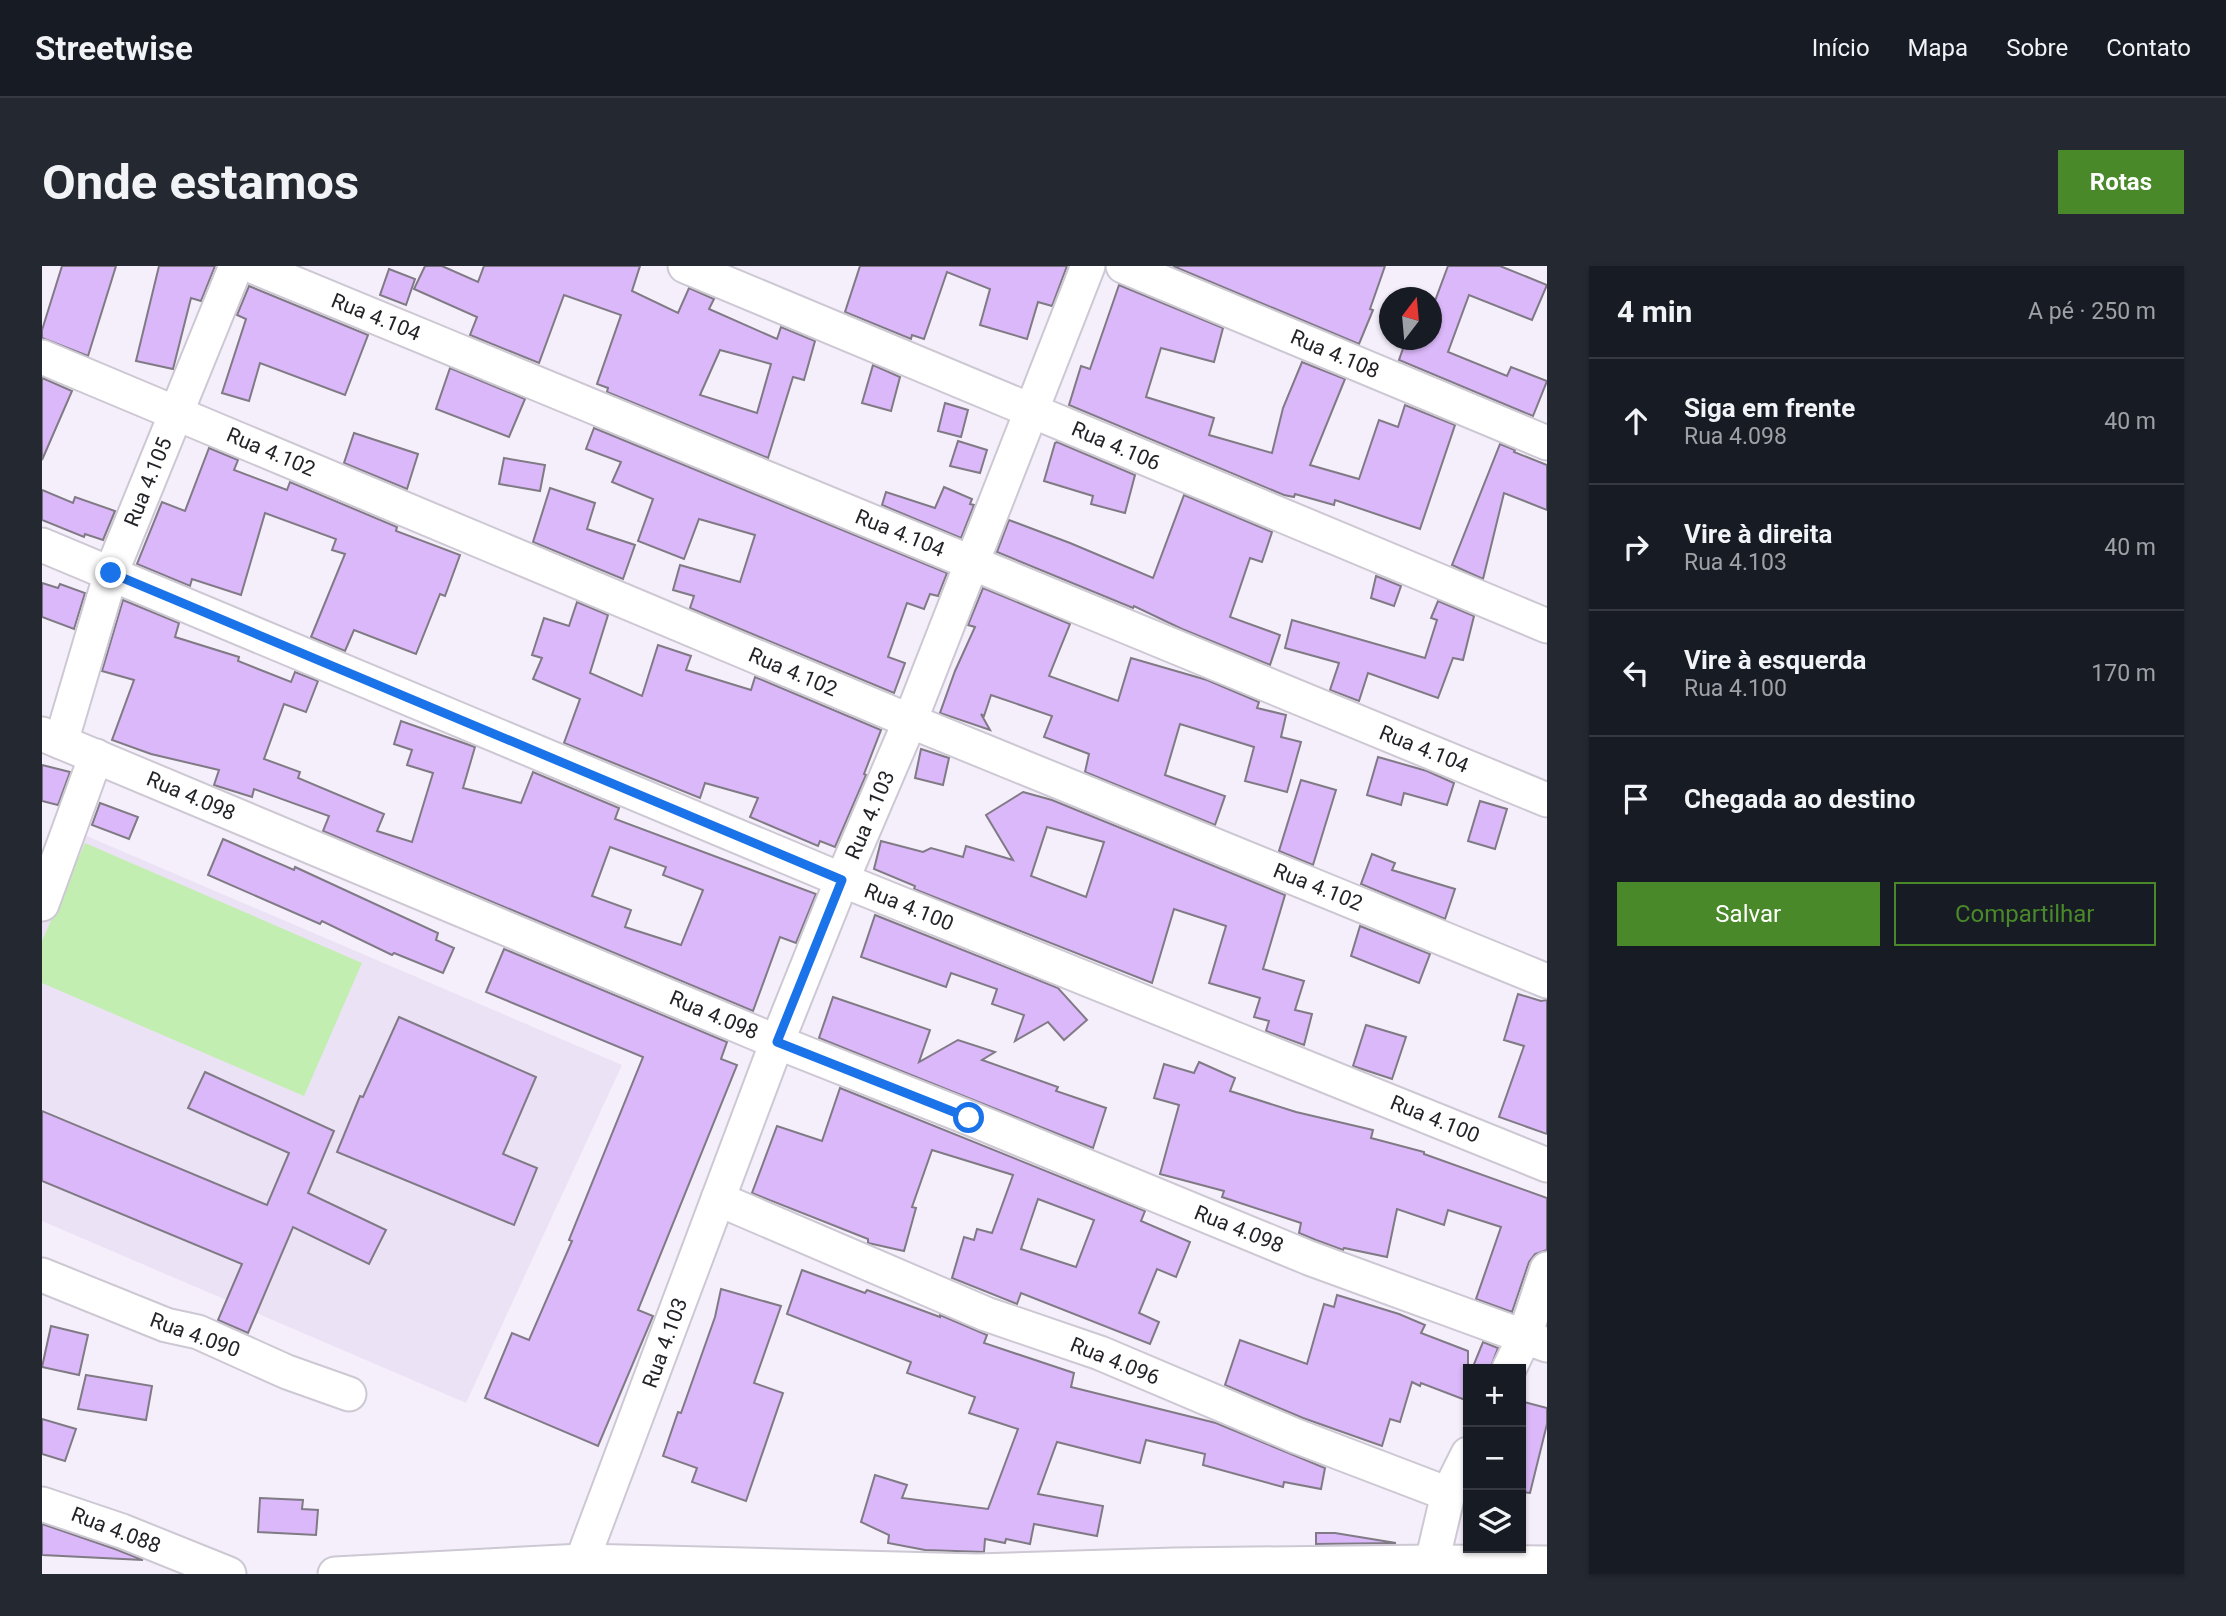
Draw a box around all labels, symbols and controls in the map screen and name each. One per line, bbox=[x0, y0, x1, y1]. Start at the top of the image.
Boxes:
text: Streetwise bbox=[35, 29, 193, 68]
text: Início bbox=[1812, 34, 1870, 62]
text: Mapa bbox=[1908, 34, 1968, 62]
text: Sobre bbox=[2006, 34, 2068, 62]
text: Contato bbox=[2106, 34, 2191, 62]
button: Rotas bbox=[2058, 150, 2184, 214]
text: Onde estamos bbox=[42, 154, 359, 211]
north arrow bbox=[1379, 287, 1442, 350]
street label: Rua 4.104 bbox=[328, 288, 424, 346]
text: 4 min bbox=[1617, 294, 1692, 329]
text: A pé · 250 m bbox=[2028, 298, 2156, 325]
street label: Rua 4.108 bbox=[1287, 325, 1383, 383]
text: Siga em frente bbox=[1684, 393, 1855, 423]
icon: ahead bbox=[1617, 402, 1655, 440]
text: 40 m bbox=[2104, 408, 2156, 435]
street label: Rua 4.106 bbox=[1068, 417, 1164, 475]
street label: Rua 4.102 bbox=[223, 423, 319, 481]
text: Rua 4.098 bbox=[1684, 423, 1787, 450]
street label: Rua 4.105 bbox=[119, 434, 177, 530]
street label: Rua 4.104 bbox=[852, 504, 948, 562]
text: Vire à direita bbox=[1684, 519, 1832, 549]
icon: right bbox=[1617, 528, 1655, 566]
text: 40 m bbox=[2104, 534, 2156, 561]
text: Rua 4.103 bbox=[1684, 549, 1787, 576]
route end bbox=[95, 557, 126, 588]
street label: Rua 4.102 bbox=[745, 643, 841, 701]
text: Vire à esquerda bbox=[1684, 645, 1867, 675]
icon: left bbox=[1617, 654, 1655, 692]
text: 170 m bbox=[2091, 660, 2156, 687]
text: Rua 4.100 bbox=[1684, 675, 1787, 702]
street label: Rua 4.104 bbox=[1376, 720, 1472, 778]
street label: Rua 4.098 bbox=[143, 767, 239, 825]
street label: Rua 4.103 bbox=[841, 767, 899, 863]
icon: arrive bbox=[1617, 780, 1655, 818]
text: Chegada ao destino bbox=[1684, 784, 1915, 814]
street label: Rua 4.102 bbox=[1270, 858, 1366, 916]
street label: Rua 4.100 bbox=[861, 878, 957, 936]
button: Salvar bbox=[1617, 882, 1880, 946]
button: Compartilhar bbox=[1894, 882, 2156, 946]
street label: Rua 4.098 bbox=[666, 986, 762, 1044]
street label: Rua 4.100 bbox=[1387, 1090, 1483, 1148]
route start bbox=[953, 1102, 984, 1133]
street label: Rua 4.098 bbox=[1191, 1200, 1287, 1258]
street label: Rua 4.103 bbox=[638, 1295, 692, 1391]
street label: Rua 4.090 bbox=[147, 1308, 243, 1362]
street label: Rua 4.096 bbox=[1067, 1332, 1163, 1390]
map controls bbox=[1463, 1364, 1526, 1553]
button: + bbox=[1463, 1364, 1526, 1427]
button: − bbox=[1463, 1427, 1526, 1490]
button: layers bbox=[1463, 1490, 1526, 1553]
street label: Rua 4.088 bbox=[68, 1502, 164, 1558]

